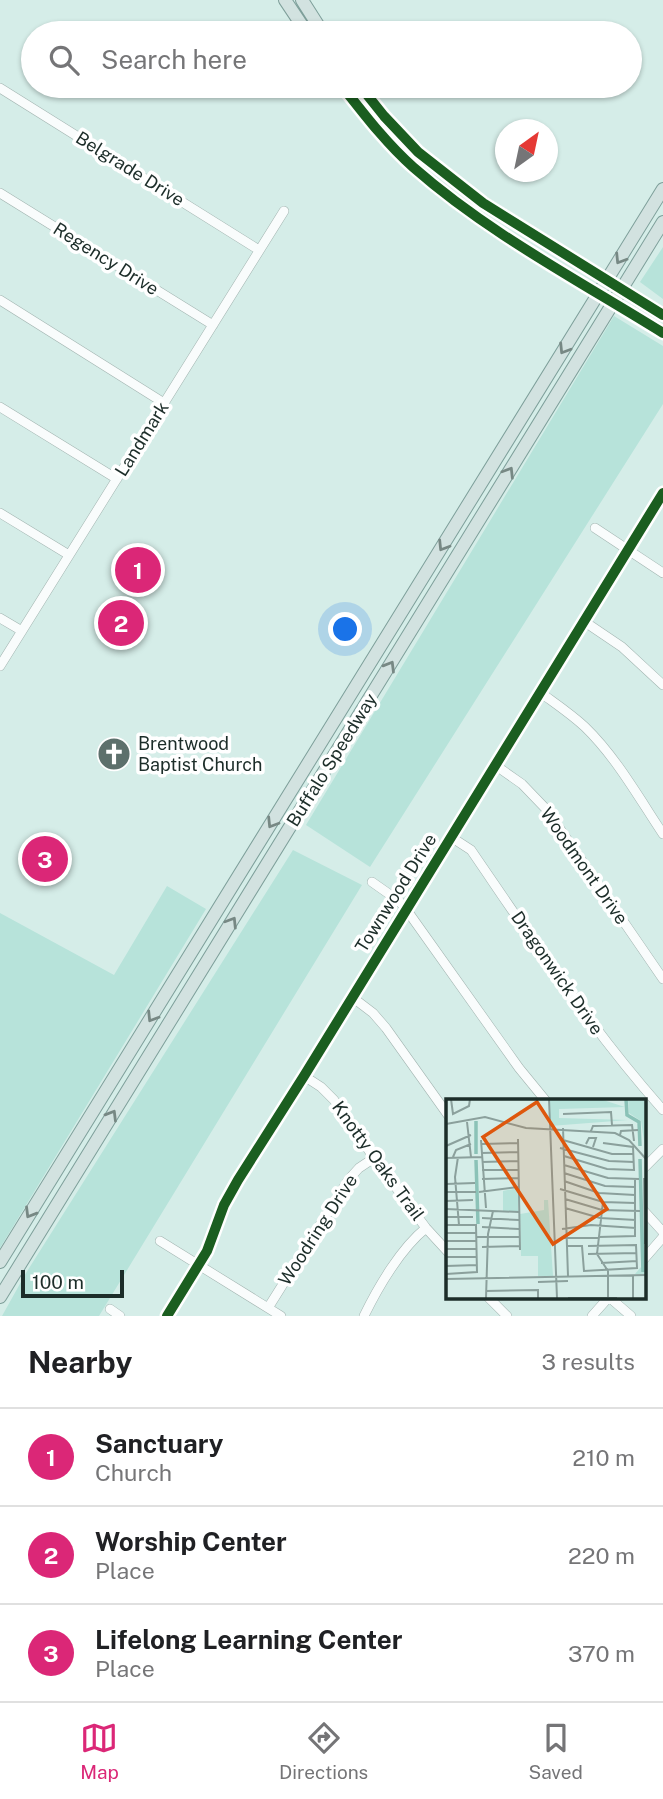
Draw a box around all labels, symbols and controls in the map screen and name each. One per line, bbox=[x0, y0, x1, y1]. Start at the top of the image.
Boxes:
search box bbox=[21, 21, 642, 98]
icon: search bbox=[45, 41, 83, 79]
text: Search here bbox=[101, 44, 247, 75]
north arrow bbox=[495, 119, 558, 182]
street label: Belgrade Drive bbox=[72, 127, 188, 210]
street label: Regency Drive bbox=[50, 218, 163, 299]
one-way arrow bbox=[615, 252, 628, 265]
one-way arrow bbox=[560, 341, 573, 354]
street label: Landmark bbox=[110, 398, 173, 480]
one-way arrow bbox=[500, 466, 513, 479]
one-way arrow bbox=[438, 538, 451, 551]
pin: 1 bbox=[115, 544, 161, 596]
pin: 2 bbox=[98, 597, 144, 649]
your location bbox=[328, 612, 362, 646]
one-way arrow bbox=[381, 660, 394, 673]
street label: Buffalo Speedway bbox=[282, 689, 381, 830]
place label: Brentwood Baptist Church bbox=[138, 733, 262, 775]
church icon: Brentwood Baptist Church bbox=[95, 735, 133, 773]
street label: Woodmont Drive bbox=[536, 803, 633, 928]
one-way arrow bbox=[267, 815, 280, 828]
street label: Townwood Drive bbox=[351, 829, 441, 956]
pin: 3 bbox=[22, 833, 68, 885]
street label: Dragonwick Drive bbox=[507, 907, 608, 1039]
one-way arrow bbox=[223, 916, 236, 929]
one-way arrow bbox=[148, 1009, 161, 1022]
street label: Knotty Oaks Trail bbox=[328, 1097, 429, 1225]
inset map bbox=[446, 1099, 646, 1298]
one-way arrow bbox=[104, 1110, 117, 1123]
street label: Woodring Drive bbox=[274, 1170, 361, 1289]
one-way arrow bbox=[25, 1205, 38, 1218]
scale bar bbox=[21, 1267, 124, 1299]
text: 100 m bbox=[32, 1271, 84, 1293]
text: Nearby bbox=[28, 1344, 132, 1380]
text: 3 results bbox=[541, 1348, 635, 1375]
text: Sanctuary bbox=[95, 1428, 223, 1459]
text: 1 bbox=[46, 1444, 56, 1471]
text: 210 m bbox=[572, 1444, 635, 1471]
text: Church bbox=[95, 1459, 172, 1486]
text: Worship Center bbox=[95, 1526, 287, 1557]
text: 2 bbox=[44, 1542, 58, 1569]
text: 220 m bbox=[568, 1542, 635, 1569]
text: Place bbox=[95, 1557, 155, 1584]
text: Lifelong Learning Center bbox=[95, 1624, 402, 1655]
text: 3 bbox=[43, 1640, 59, 1667]
text: 370 m bbox=[568, 1640, 635, 1667]
text: Place bbox=[95, 1655, 155, 1682]
tab: Map bbox=[80, 1719, 119, 1783]
tab: Directions bbox=[279, 1719, 368, 1783]
tab: Saved bbox=[529, 1719, 583, 1783]

